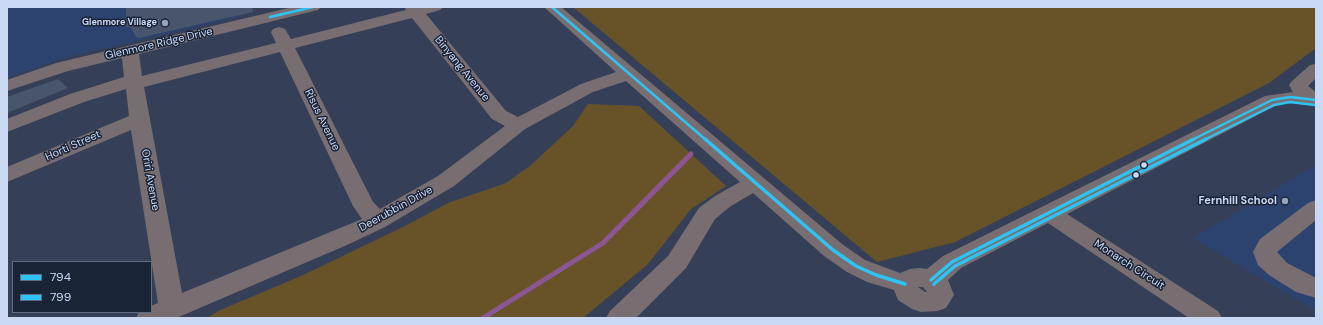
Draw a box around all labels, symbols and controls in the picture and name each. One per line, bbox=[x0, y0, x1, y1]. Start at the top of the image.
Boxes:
place label: Glenmore Village bbox=[82, 18, 157, 28]
marker: Glenmore Village bbox=[160, 18, 170, 28]
street label: Glenmore Ridge Drive bbox=[104, 25, 214, 63]
street label: Binyang Avenue bbox=[432, 34, 492, 104]
street label: Risus Avenue bbox=[301, 87, 343, 153]
street label: Horti Street bbox=[43, 128, 103, 164]
street label: Oriri Avenue bbox=[138, 148, 162, 212]
unlabelled marker bbox=[1139, 160, 1149, 170]
unlabelled marker bbox=[1131, 170, 1141, 180]
street label: Deerubbin Drive bbox=[357, 183, 435, 235]
place label: Fernhill School bbox=[1199, 194, 1277, 208]
marker: Fernhill School bbox=[1280, 196, 1290, 206]
street label: Monarch Circuit bbox=[1091, 237, 1167, 293]
legend bbox=[12, 261, 152, 313]
text: 794 bbox=[50, 269, 71, 285]
text: 799 bbox=[50, 289, 71, 305]

